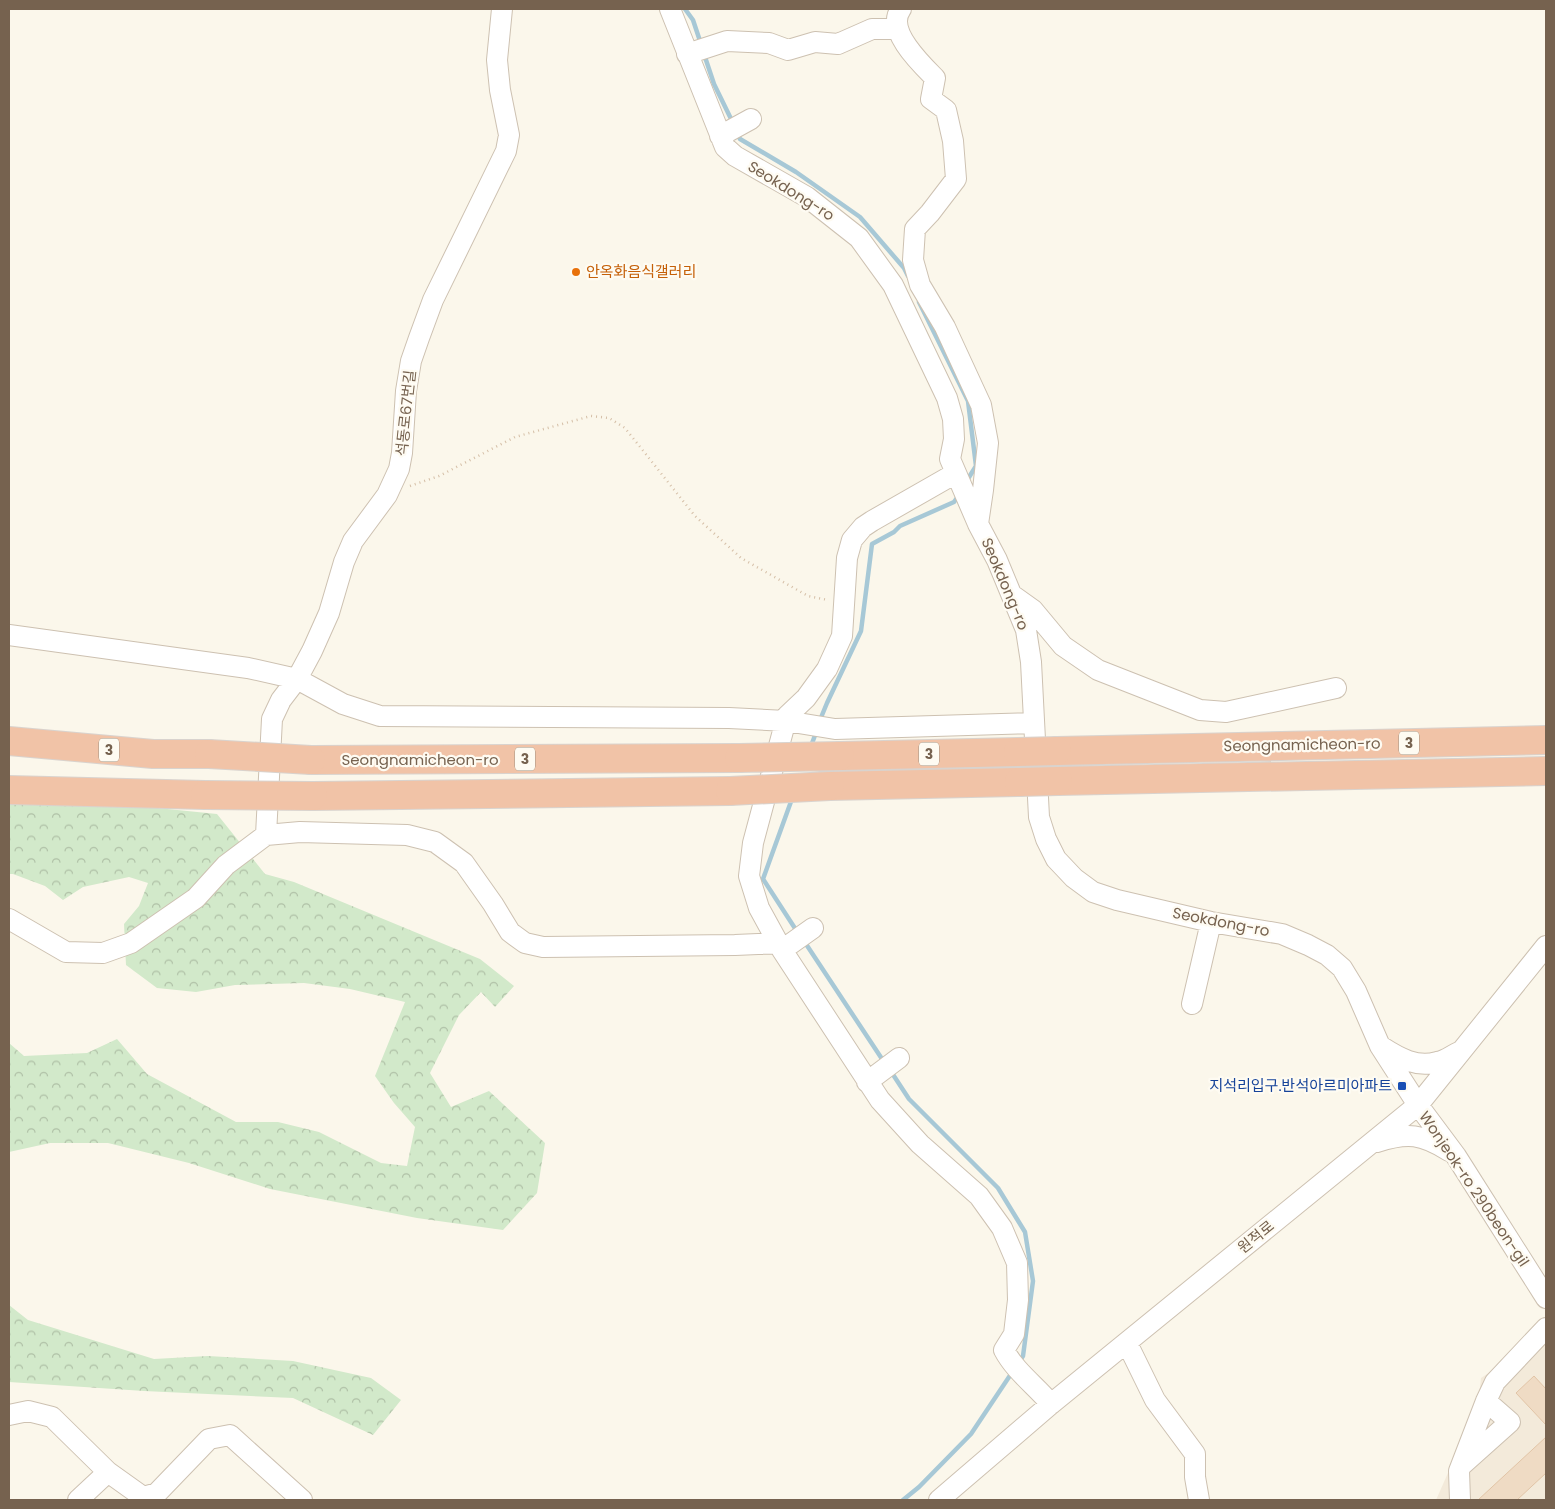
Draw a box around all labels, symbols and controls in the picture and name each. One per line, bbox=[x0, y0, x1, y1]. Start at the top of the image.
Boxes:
street label: Seokdong-ro bbox=[744, 156, 839, 226]
place label: 안옥화음식갤러리 bbox=[586, 261, 696, 282]
marker: 안옥화음식갤러리 bbox=[570, 266, 582, 278]
street label: 석동로67번길 bbox=[391, 369, 420, 457]
street label: Seokdong-ro bbox=[977, 534, 1034, 633]
road number: 3 bbox=[1399, 731, 1419, 754]
street label: Seongnamicheon-ro bbox=[1223, 733, 1381, 756]
road number: 3 bbox=[99, 738, 119, 762]
road number: 3 bbox=[919, 742, 939, 766]
road number: 3 bbox=[515, 748, 535, 771]
street label: Seongnamicheon-ro bbox=[342, 749, 499, 770]
street label: Seokdong-ro bbox=[1171, 902, 1271, 941]
place label: 지석리입구.반석아르미아파트 bbox=[1209, 1075, 1392, 1096]
marker: 지석리입구.반석아르미아파트 bbox=[1396, 1080, 1408, 1092]
street label: Wonjeok-ro 290beon-gil bbox=[1414, 1107, 1534, 1271]
street label: 원적로 bbox=[1233, 1215, 1278, 1258]

